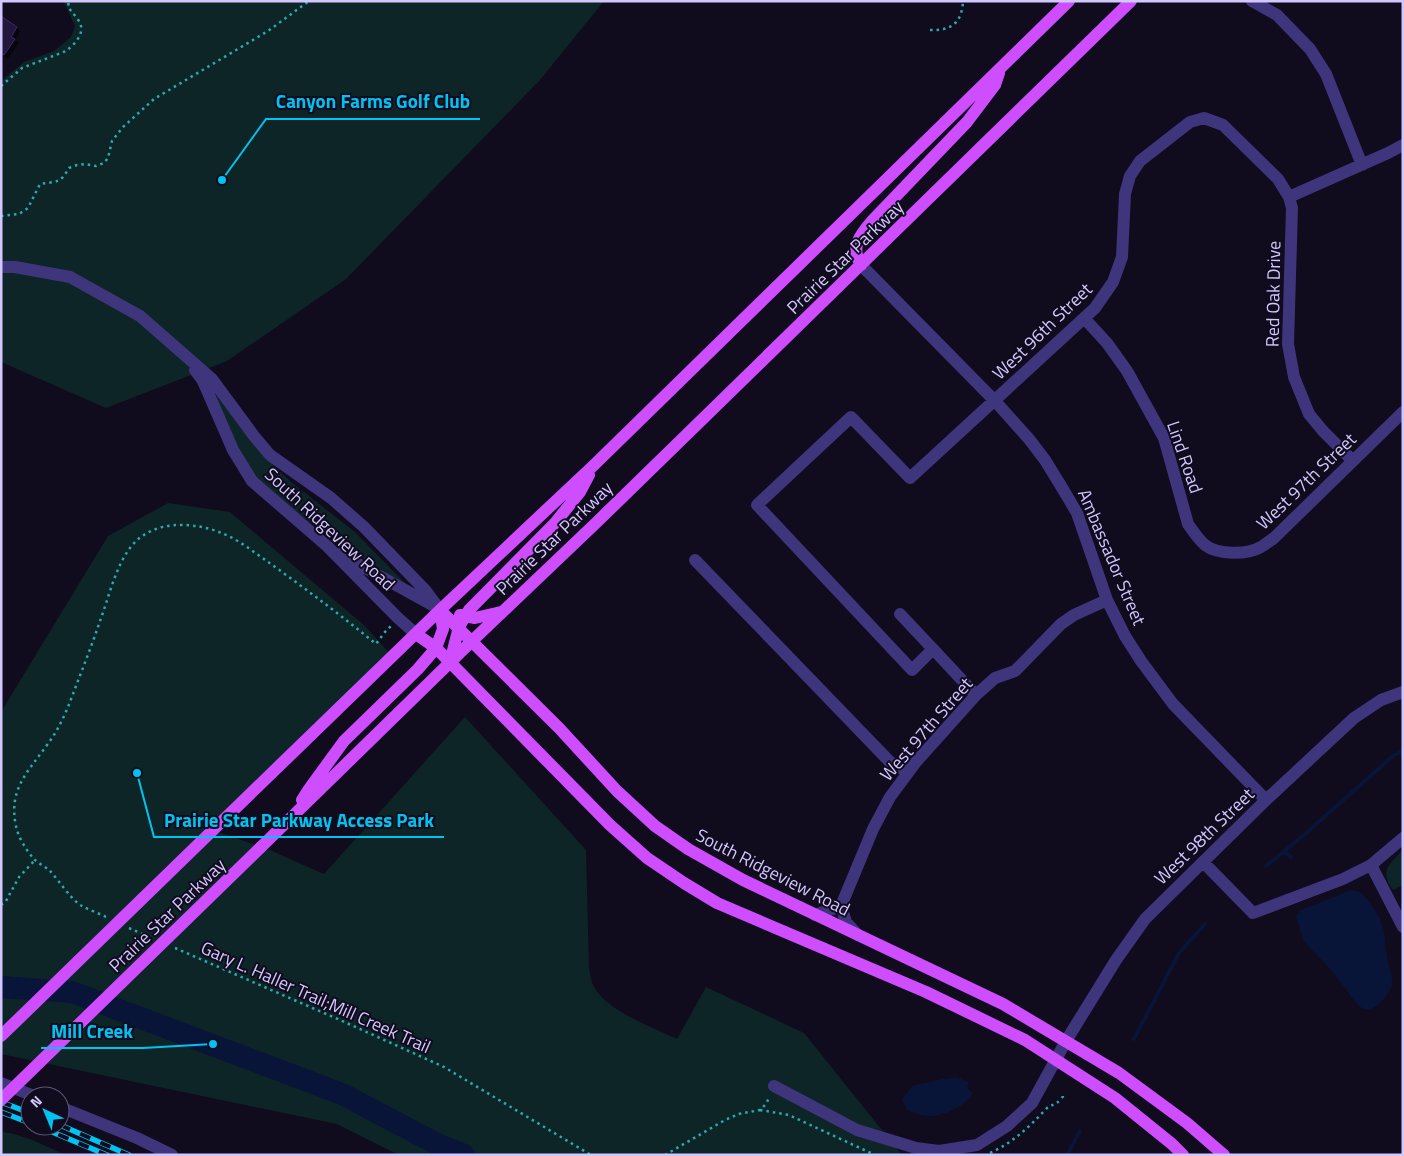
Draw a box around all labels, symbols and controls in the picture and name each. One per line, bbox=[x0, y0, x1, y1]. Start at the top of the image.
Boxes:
callout: Canyon Farms Golf Club bbox=[266, 85, 480, 119]
text: Canyon Farms Golf Club bbox=[276, 86, 470, 115]
street label: Prairie Star Parkway bbox=[780, 194, 910, 320]
street label: Red Oak Drive bbox=[1259, 241, 1287, 347]
street label: West 96th Street bbox=[986, 276, 1099, 386]
street label: Lind Road bbox=[1160, 417, 1210, 497]
street label: West 97th Street bbox=[1250, 426, 1363, 536]
street label: South Ridgeview Road bbox=[259, 461, 401, 597]
street label: Prairie Star Parkway bbox=[489, 475, 619, 601]
street label: Ambassador Street bbox=[1071, 485, 1153, 630]
street label: West 97th Street bbox=[873, 671, 979, 787]
street label: West 98th Street bbox=[1148, 781, 1261, 891]
callout: Prairie Star Parkway Access Park bbox=[154, 803, 444, 837]
text: Prairie Star Parkway Access Park bbox=[164, 805, 434, 834]
street label: South Ridgeview Road bbox=[691, 821, 855, 923]
street label: Prairie Star Parkway bbox=[102, 852, 232, 978]
street label: Gary L. Haller Trail;Mill Creek Trail bbox=[197, 934, 435, 1060]
callout: Mill Creek bbox=[41, 1014, 143, 1048]
text: Mill Creek bbox=[51, 1016, 133, 1045]
north arrow bbox=[20, 1086, 70, 1136]
text: N bbox=[25, 1090, 46, 1112]

